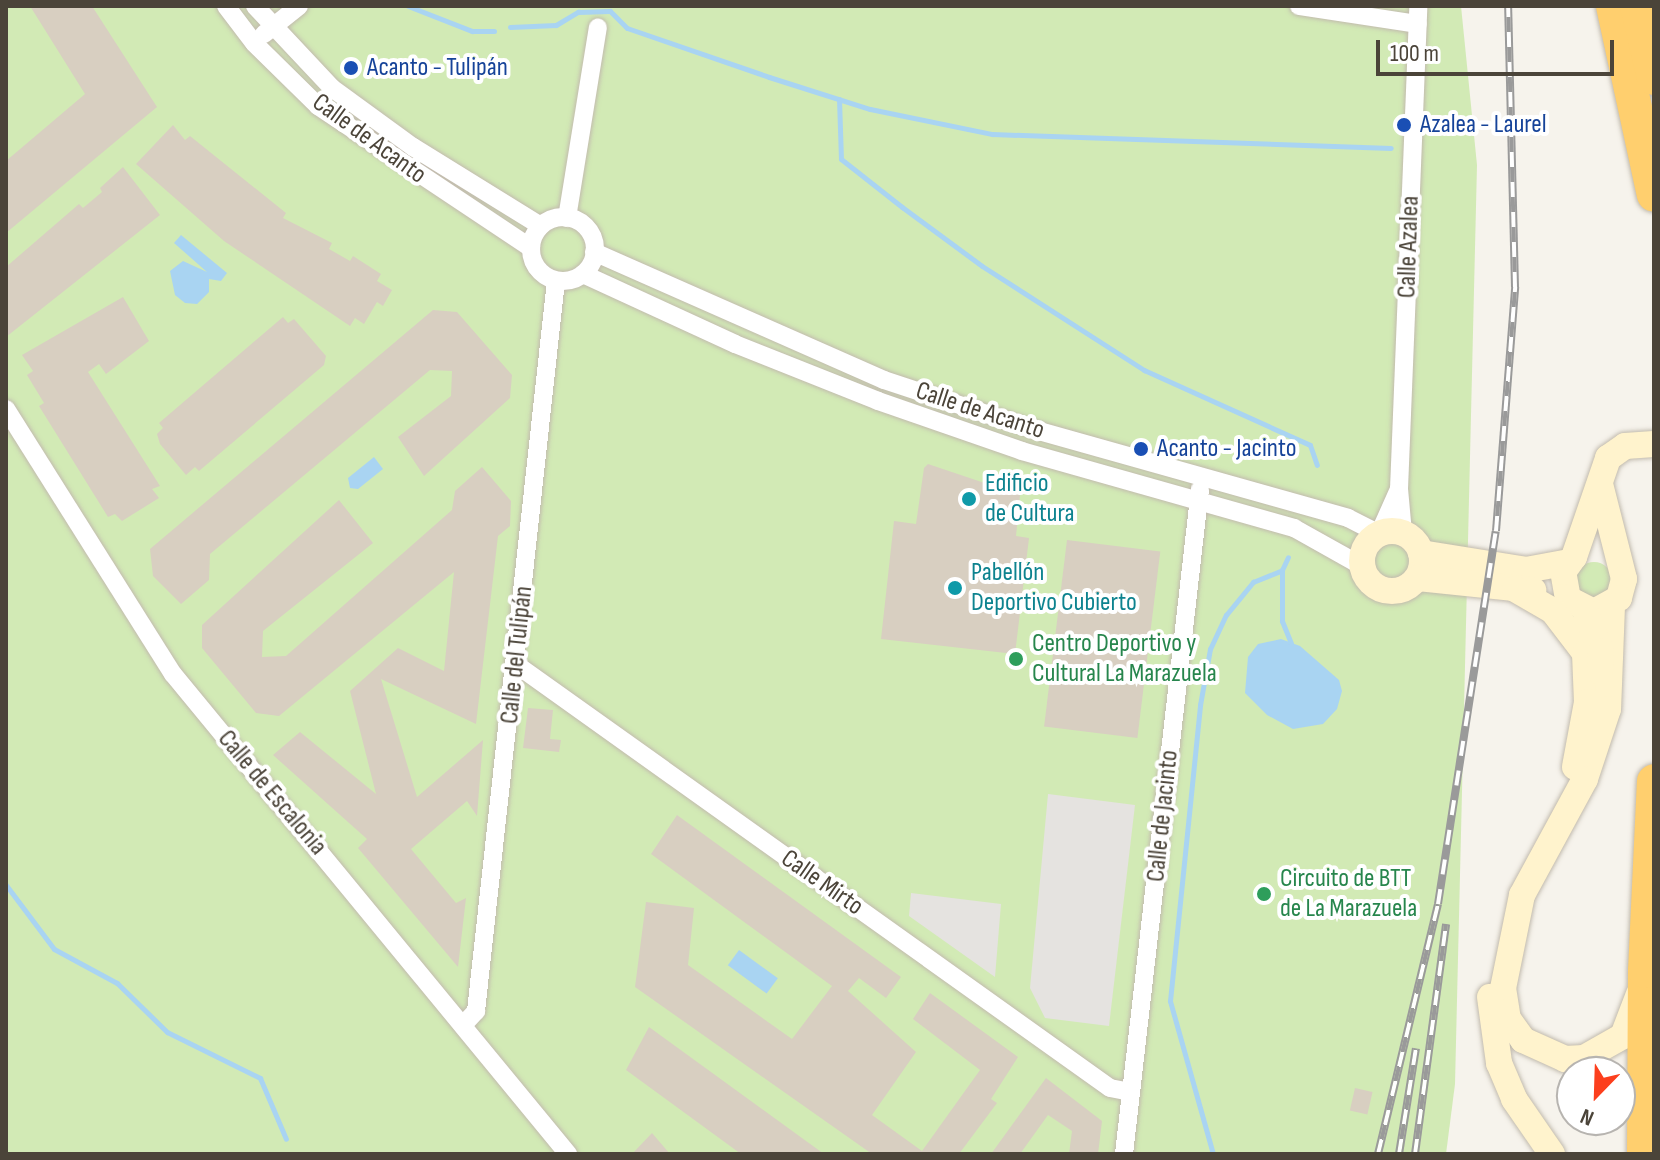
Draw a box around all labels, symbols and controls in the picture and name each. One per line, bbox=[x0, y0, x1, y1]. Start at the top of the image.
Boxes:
scale bar bbox=[1380, 24, 1618, 74]
text: 100 m bbox=[1390, 39, 1439, 68]
place label: Acanto - Tulipán bbox=[367, 52, 508, 84]
marker: Acanto - Tulipán bbox=[342, 59, 360, 77]
street label: Calle de Acanto bbox=[306, 87, 432, 191]
place label: Azalea - Laurel bbox=[1420, 109, 1547, 141]
marker: Azalea - Laurel bbox=[1395, 116, 1413, 134]
street label: Calle Azalea bbox=[1392, 195, 1426, 299]
street label: Calle de Acanto bbox=[912, 376, 1048, 446]
place label: Acanto - Jacinto bbox=[1157, 433, 1297, 465]
marker: Acanto - Jacinto bbox=[1132, 440, 1150, 458]
place label: Edificio de Cultura bbox=[985, 468, 1074, 530]
marker: Edificio de Cultura bbox=[960, 490, 978, 508]
place label: Pabellón Deportivo Cubierto bbox=[971, 557, 1137, 618]
marker: Pabellón Deportivo Cubierto bbox=[946, 579, 964, 597]
street label: Calle del Tulipán bbox=[494, 585, 540, 725]
place label: Centro Deportivo y Cultural La Marazuela bbox=[1032, 628, 1217, 690]
marker: Centro Deportivo y Cultural La Marazuela bbox=[1007, 650, 1025, 668]
street label: Calle de Escalonia bbox=[211, 724, 333, 862]
street label: Calle de Jacinto bbox=[1141, 749, 1185, 883]
street label: Calle Mirto bbox=[775, 844, 869, 922]
place label: Circuito de BTT de La Marazuela bbox=[1280, 863, 1417, 924]
marker: Circuito de BTT de La Marazuela bbox=[1255, 885, 1273, 903]
north arrow bbox=[1556, 1056, 1636, 1136]
text: N bbox=[1577, 1102, 1598, 1131]

